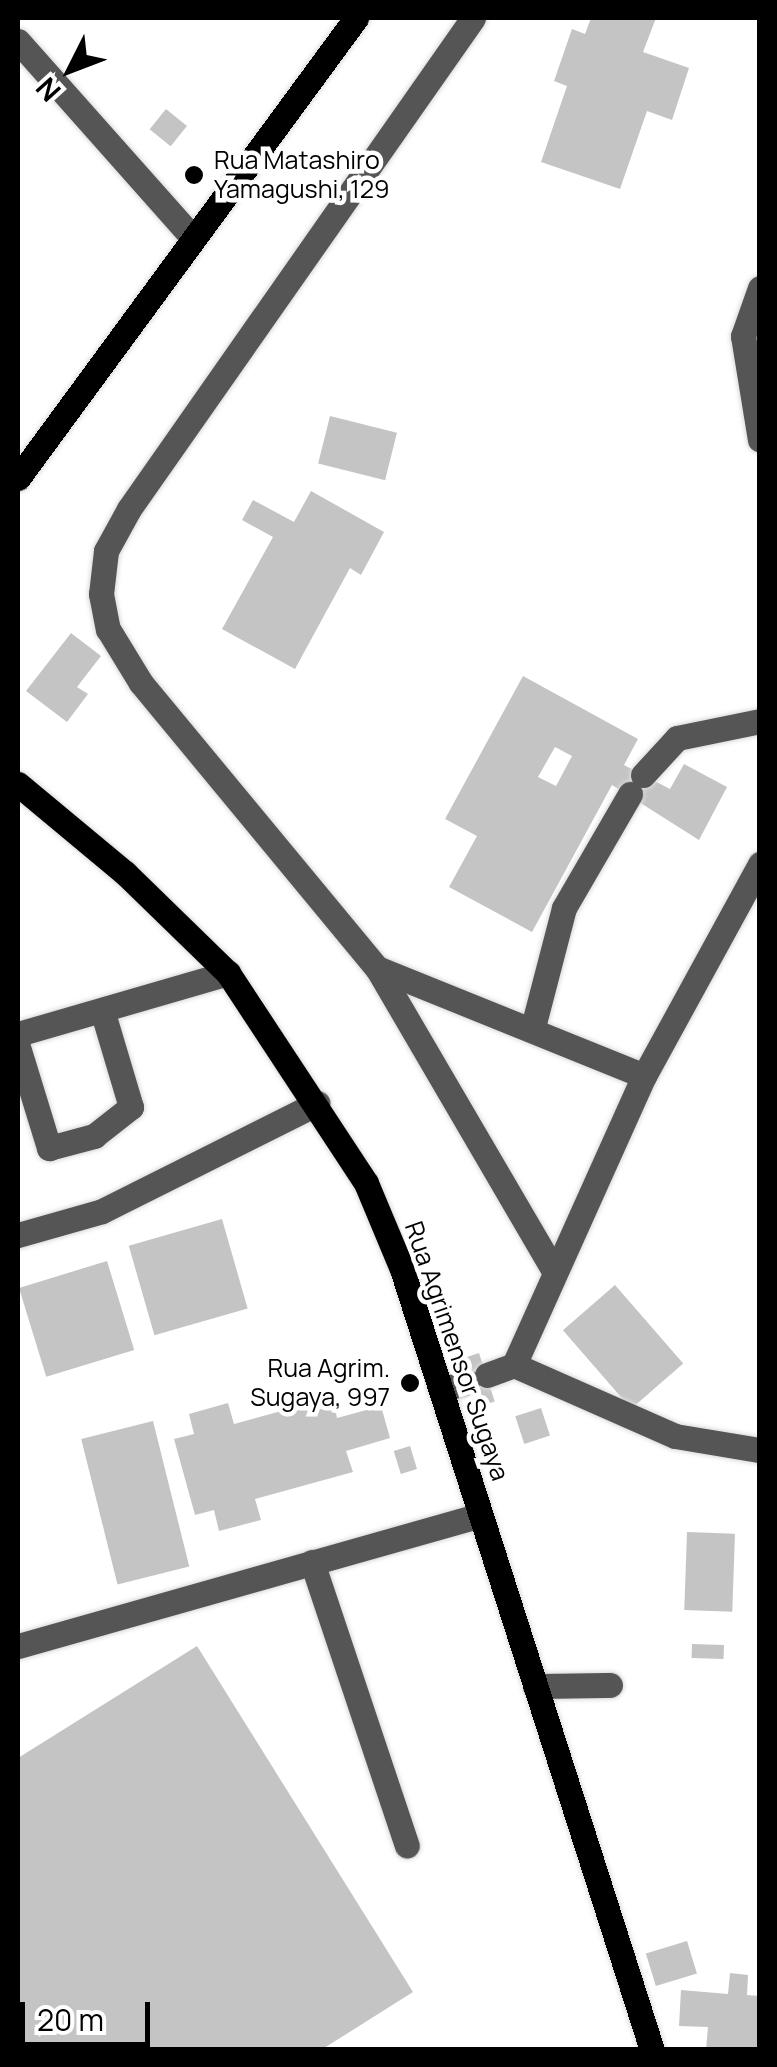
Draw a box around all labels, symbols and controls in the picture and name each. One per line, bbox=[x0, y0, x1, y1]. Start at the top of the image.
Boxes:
north arrow bbox=[20, 20, 120, 120]
text: N bbox=[27, 70, 69, 110]
place label: Rua Matashiro Yamagushi, 129 bbox=[214, 146, 389, 205]
marker: Rua Matashiro Yamagushi, 129 bbox=[183, 164, 205, 186]
street label: Rua Agrimensor Sugaya bbox=[399, 1218, 515, 1484]
place label: Rua Agrim. Sugaya, 997 bbox=[250, 1354, 390, 1413]
marker: Rua Agrim. Sugaya, 997 bbox=[399, 1372, 421, 1394]
scale bar bbox=[25, 1982, 155, 2044]
text: 20 m bbox=[37, 1999, 104, 2040]

